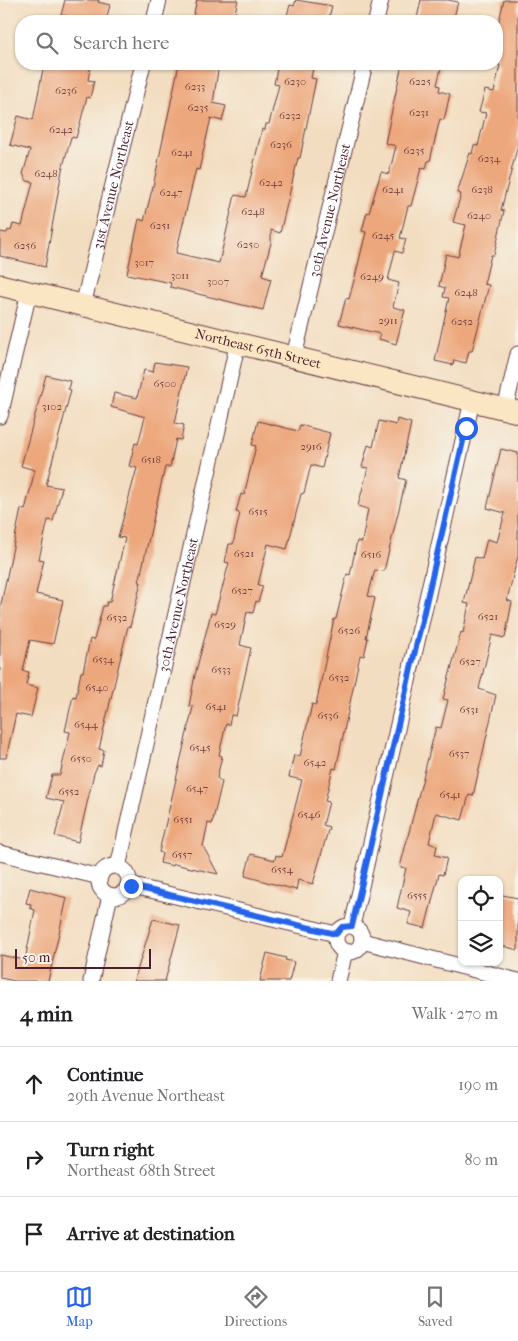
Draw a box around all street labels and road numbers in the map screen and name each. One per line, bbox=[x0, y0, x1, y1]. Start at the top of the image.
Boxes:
street label: 31st Avenue Northeast bbox=[89, 119, 137, 251]
street label: 30th Avenue Northeast bbox=[305, 141, 354, 279]
street label: Northeast 65th Street bbox=[194, 325, 323, 372]
street label: 30th Avenue Northeast bbox=[154, 536, 202, 674]

